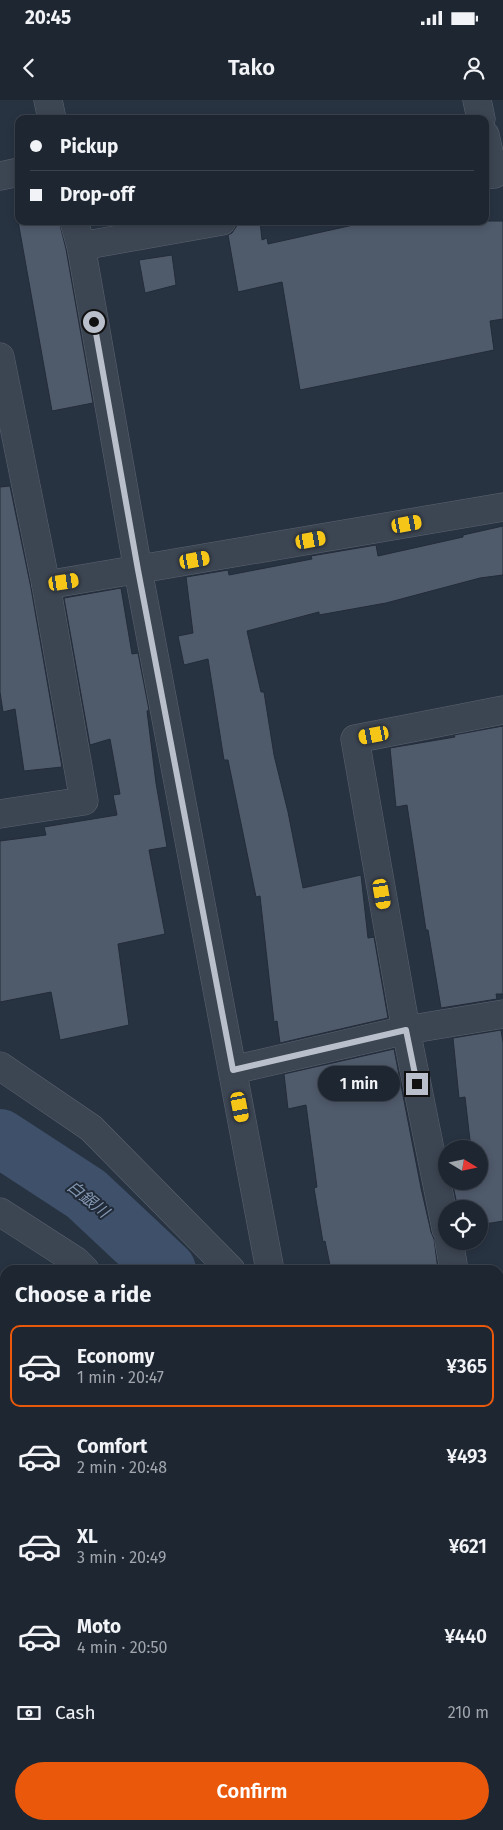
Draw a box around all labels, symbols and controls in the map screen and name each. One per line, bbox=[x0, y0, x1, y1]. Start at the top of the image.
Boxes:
text: 20:45 bbox=[25, 6, 71, 29]
icon: back bbox=[15, 54, 43, 82]
text: Tako bbox=[228, 54, 275, 81]
icon: person bbox=[460, 54, 488, 82]
text: Pickup bbox=[60, 135, 118, 158]
text: Drop-off bbox=[60, 183, 134, 206]
route start bbox=[83, 311, 105, 333]
car bbox=[390, 514, 423, 534]
car bbox=[294, 530, 327, 550]
car bbox=[178, 550, 211, 570]
car bbox=[48, 572, 79, 592]
car bbox=[357, 725, 390, 745]
car bbox=[372, 878, 391, 910]
callout: 1 min bbox=[317, 1066, 400, 1102]
route end bbox=[406, 1073, 428, 1095]
text: 1 min bbox=[340, 1074, 378, 1093]
car bbox=[229, 1091, 250, 1123]
north arrow bbox=[438, 1140, 488, 1190]
map controls bbox=[438, 1140, 488, 1250]
water label: 白銀川 bbox=[63, 1177, 114, 1223]
button: locate bbox=[438, 1200, 488, 1250]
text: Choose a ride bbox=[15, 1281, 151, 1308]
icon: car bbox=[17, 1344, 62, 1389]
text: Economy bbox=[77, 1345, 154, 1368]
text: ¥365 bbox=[446, 1355, 487, 1378]
text: 1 min · 20:47 bbox=[77, 1368, 164, 1387]
icon: car bbox=[17, 1434, 62, 1479]
text: Comfort bbox=[77, 1435, 147, 1458]
text: ¥493 bbox=[447, 1445, 487, 1468]
text: 2 min · 20:48 bbox=[77, 1458, 167, 1477]
icon: car bbox=[17, 1524, 62, 1569]
text: XL bbox=[77, 1525, 98, 1548]
text: ¥621 bbox=[449, 1535, 487, 1558]
text: 3 min · 20:49 bbox=[77, 1548, 166, 1567]
icon: car bbox=[17, 1614, 62, 1659]
text: Moto bbox=[77, 1615, 121, 1638]
text: ¥440 bbox=[445, 1625, 487, 1648]
text: 4 min · 20:50 bbox=[77, 1638, 167, 1657]
icon: cash bbox=[15, 1699, 43, 1727]
text: Cash bbox=[55, 1701, 96, 1724]
text: 210 m bbox=[448, 1703, 489, 1722]
button: Confirm bbox=[15, 1762, 489, 1820]

